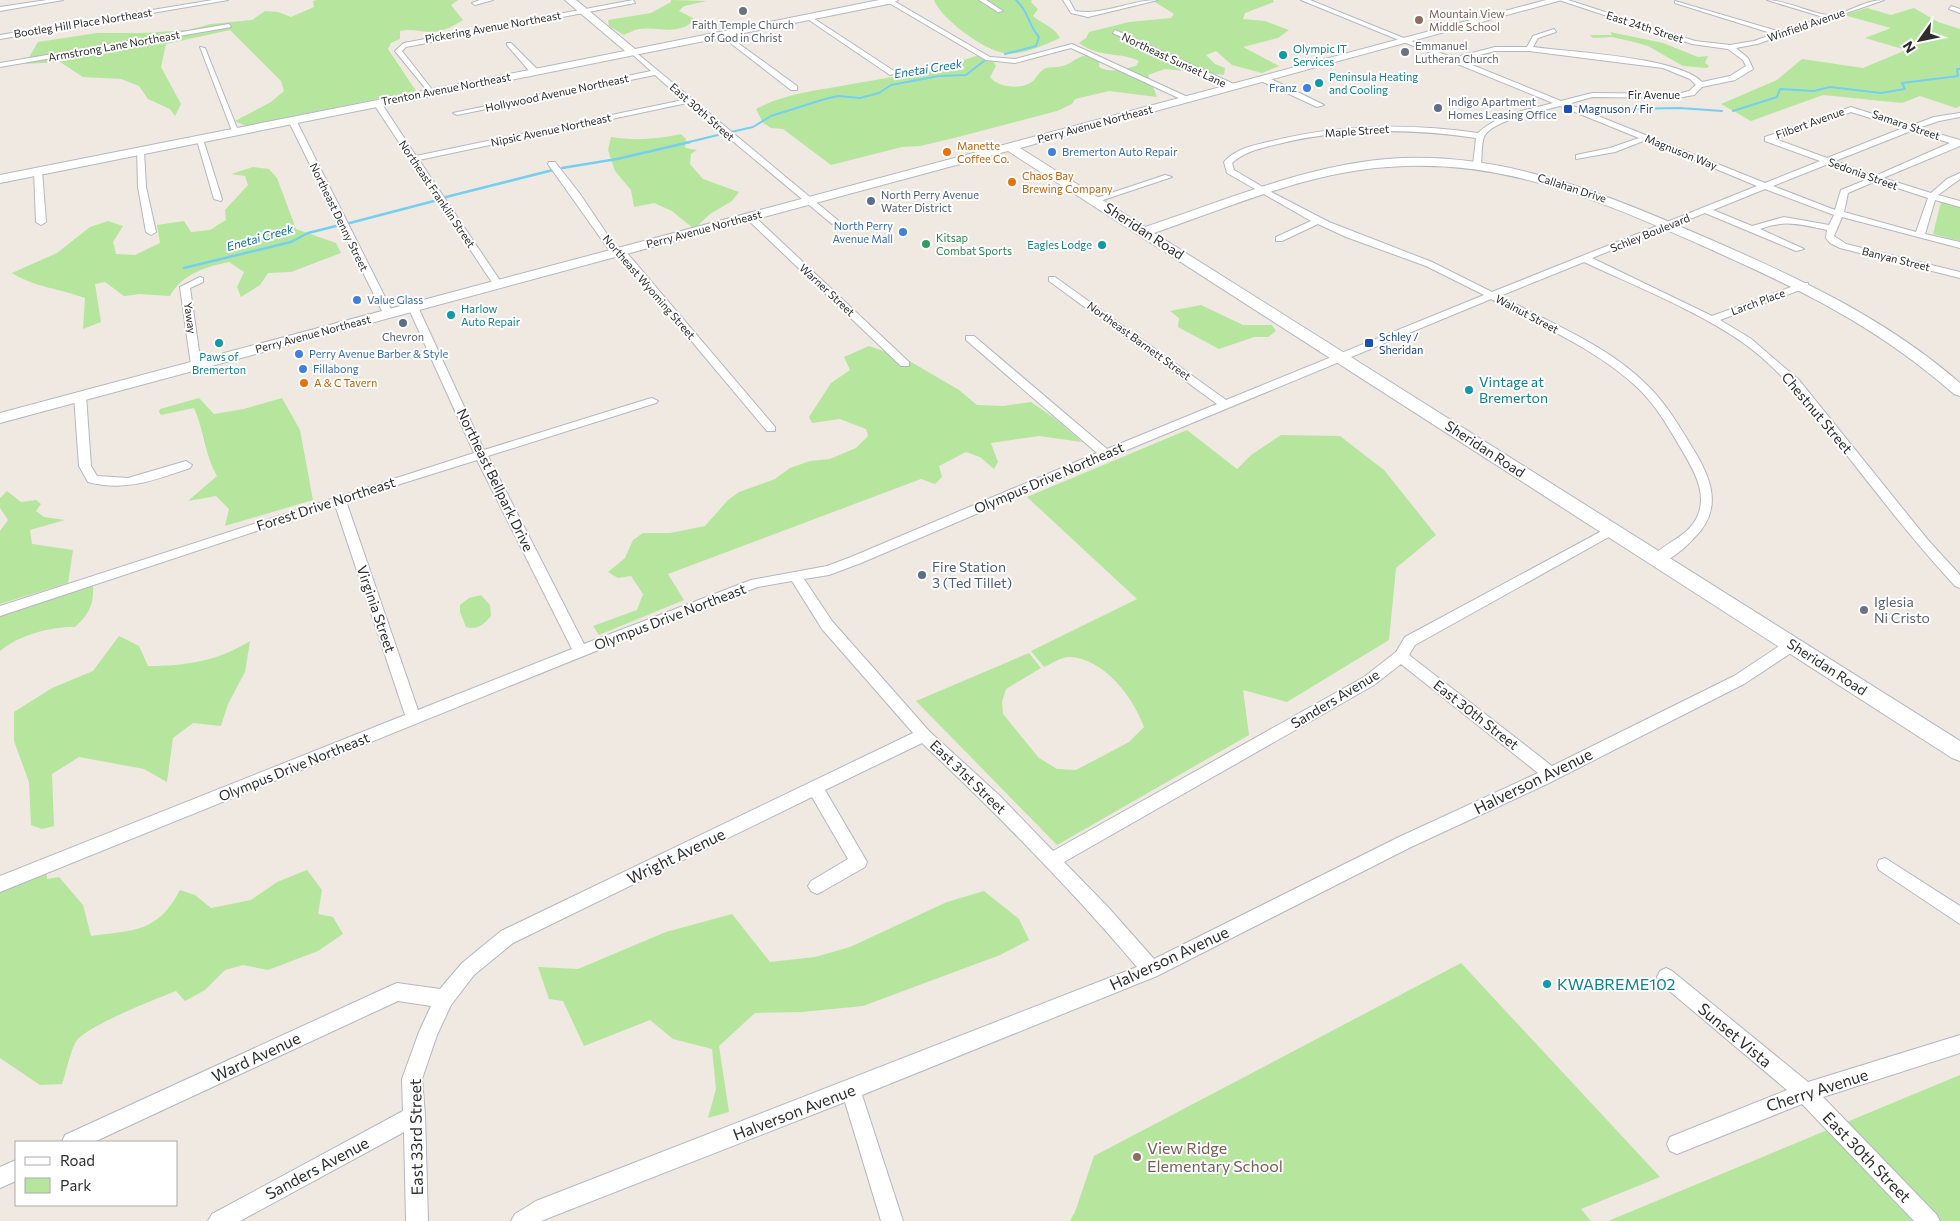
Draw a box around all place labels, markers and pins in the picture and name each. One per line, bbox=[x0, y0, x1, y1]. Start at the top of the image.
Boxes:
marker: Faith Temple Church of God in Christ bbox=[737, 5, 749, 17]
place label: Mountain View Middle School bbox=[1429, 7, 1505, 33]
marker: Mountain View Middle School bbox=[1413, 14, 1425, 26]
place label: Faith Temple Church of God in Christ bbox=[692, 18, 794, 44]
place label: Emmanuel Lutheran Church bbox=[1415, 39, 1498, 65]
place label: Olympic IT Services bbox=[1293, 42, 1347, 68]
marker: Emmanuel Lutheran Church bbox=[1399, 46, 1411, 58]
marker: Olympic IT Services bbox=[1277, 49, 1289, 61]
place label: Peninsula Heating and Cooling bbox=[1329, 70, 1418, 96]
marker: Peninsula Heating and Cooling bbox=[1313, 77, 1325, 89]
place label: Franz bbox=[1269, 81, 1298, 94]
marker: Franz bbox=[1301, 82, 1313, 94]
place label: Indigo Apartment Homes Leasing Office bbox=[1448, 95, 1557, 121]
marker: Indigo Apartment Homes Leasing Office bbox=[1432, 102, 1444, 114]
place label: Magnuson / Fir bbox=[1578, 102, 1654, 115]
marker: Magnuson / Fir bbox=[1562, 103, 1574, 115]
place label: Manette Coffee Co. bbox=[957, 139, 1010, 165]
place label: Bremerton Auto Repair bbox=[1062, 145, 1178, 158]
marker: Manette Coffee Co. bbox=[941, 146, 953, 158]
marker: Bremerton Auto Repair bbox=[1046, 146, 1058, 158]
place label: Chaos Bay Brewing Company bbox=[1022, 169, 1113, 195]
marker: Chaos Bay Brewing Company bbox=[1006, 176, 1018, 188]
place label: North Perry Avenue Water District bbox=[881, 188, 979, 214]
marker: North Perry Avenue Water District bbox=[865, 195, 877, 207]
place label: North Perry Avenue Mall bbox=[832, 219, 893, 245]
marker: North Perry Avenue Mall bbox=[897, 226, 909, 238]
place label: Kitsap Combat Sports bbox=[936, 231, 1012, 257]
marker: Kitsap Combat Sports bbox=[920, 238, 932, 250]
place label: Eagles Lodge bbox=[1027, 238, 1092, 251]
marker: Eagles Lodge bbox=[1096, 239, 1108, 251]
place label: Value Glass bbox=[367, 293, 423, 306]
marker: Value Glass bbox=[351, 294, 363, 306]
place label: Harlow Auto Repair bbox=[461, 302, 521, 328]
marker: Harlow Auto Repair bbox=[445, 309, 457, 321]
marker: Chevron bbox=[397, 317, 409, 329]
place label: Chevron bbox=[382, 330, 424, 343]
place label: Schley / Sheridan bbox=[1379, 330, 1423, 356]
marker: Paws of Bremerton bbox=[213, 337, 225, 349]
marker: Schley / Sheridan bbox=[1363, 337, 1375, 349]
place label: Perry Avenue Barber & Style bbox=[309, 347, 448, 360]
marker: Perry Avenue Barber & Style bbox=[293, 348, 305, 360]
place label: Paws of Bremerton bbox=[192, 350, 246, 376]
place label: Fillabong bbox=[313, 362, 359, 375]
marker: Fillabong bbox=[297, 363, 309, 375]
place label: Vintage at Bremerton bbox=[1479, 373, 1548, 406]
place label: A & C Tavern bbox=[314, 376, 377, 389]
marker: A & C Tavern bbox=[298, 377, 310, 389]
marker: Vintage at Bremerton bbox=[1463, 384, 1475, 396]
place label: Fire Station 3 (Ted Tillet) bbox=[932, 558, 1012, 591]
marker: Fire Station 3 (Ted Tillet) bbox=[916, 569, 928, 581]
place label: Iglesia Ni Cristo bbox=[1874, 593, 1930, 626]
marker: Iglesia Ni Cristo bbox=[1858, 604, 1870, 616]
place label: KWABREME102 bbox=[1557, 974, 1676, 993]
marker: KWABREME102 bbox=[1541, 978, 1553, 990]
place label: View Ridge Elementary School bbox=[1147, 1138, 1283, 1175]
marker: View Ridge Elementary School bbox=[1131, 1151, 1143, 1163]

